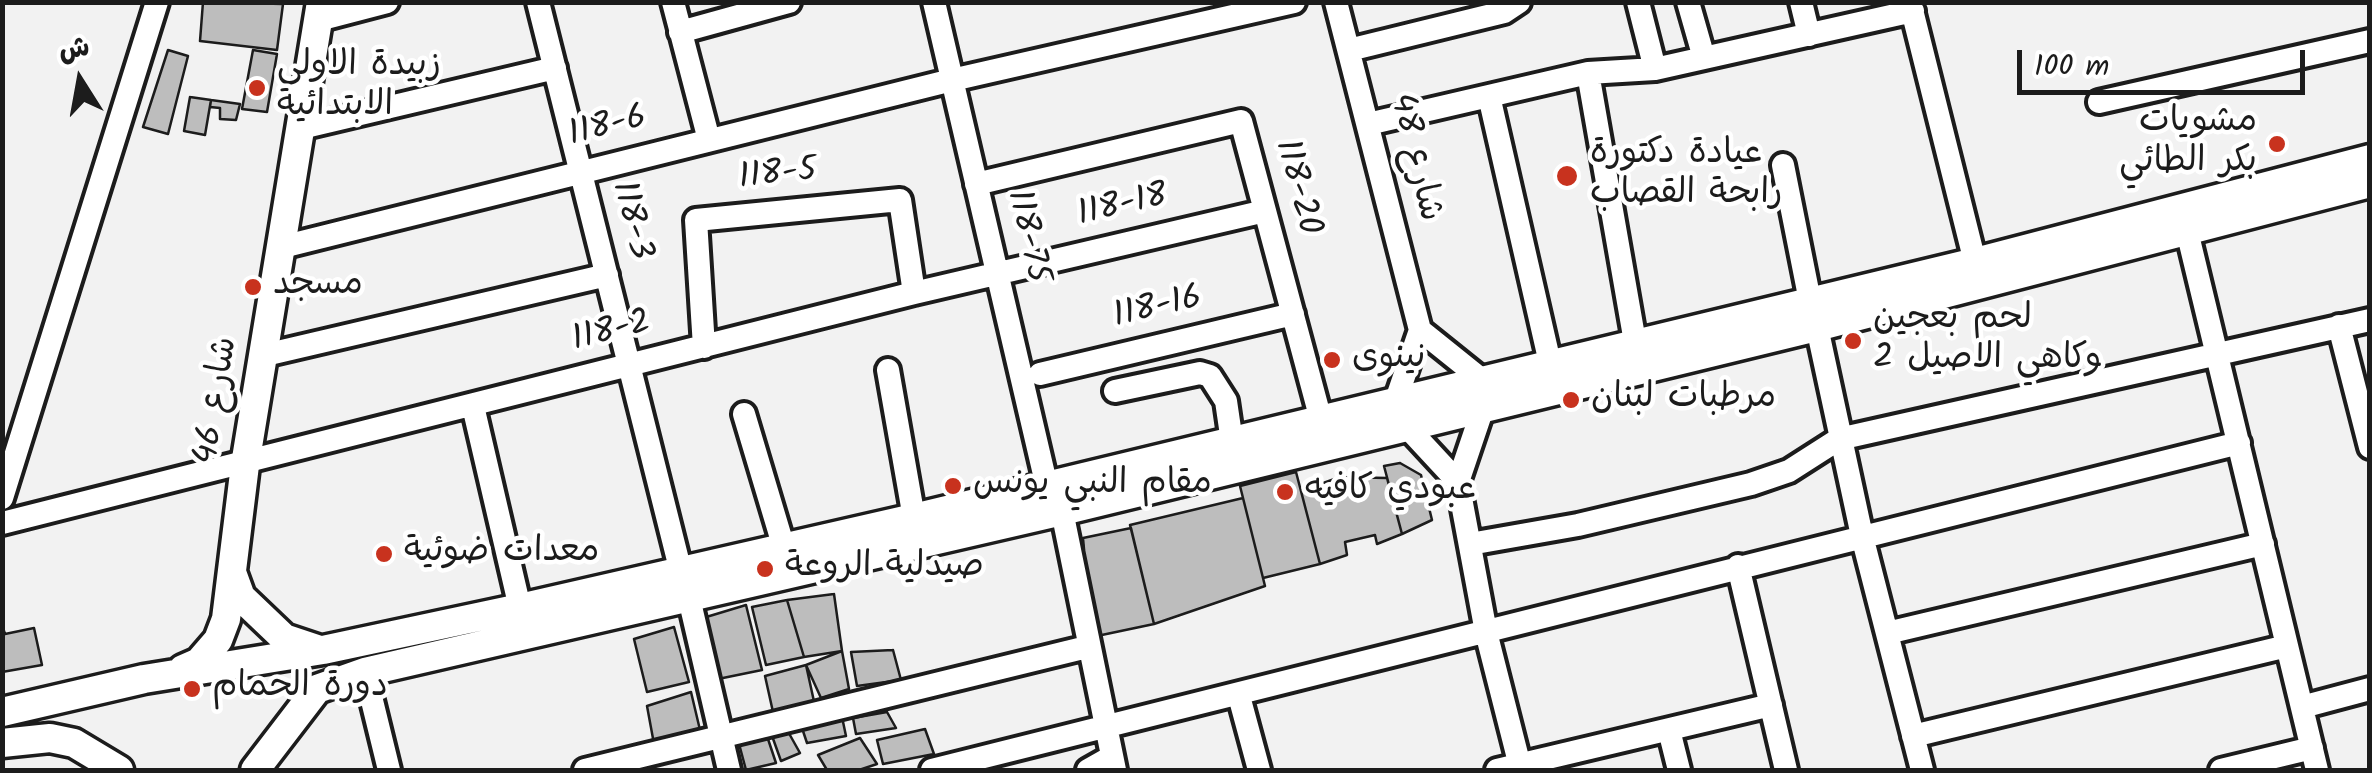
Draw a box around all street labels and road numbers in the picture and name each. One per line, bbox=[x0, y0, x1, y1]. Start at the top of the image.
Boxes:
street label: شارع 48 bbox=[1377, 90, 1449, 226]
street label: 118-6 bbox=[565, 99, 651, 159]
street label: 118-20 bbox=[1262, 136, 1328, 240]
street label: 118-5 bbox=[737, 152, 819, 202]
street label: 118-18 bbox=[1074, 177, 1172, 239]
street label: 118-3 bbox=[599, 178, 659, 264]
street label: 118-75 bbox=[994, 186, 1056, 288]
street label: 118-16 bbox=[1110, 279, 1206, 341]
street label: 118-2 bbox=[568, 304, 656, 364]
street label: شارع 46 bbox=[188, 334, 250, 468]

